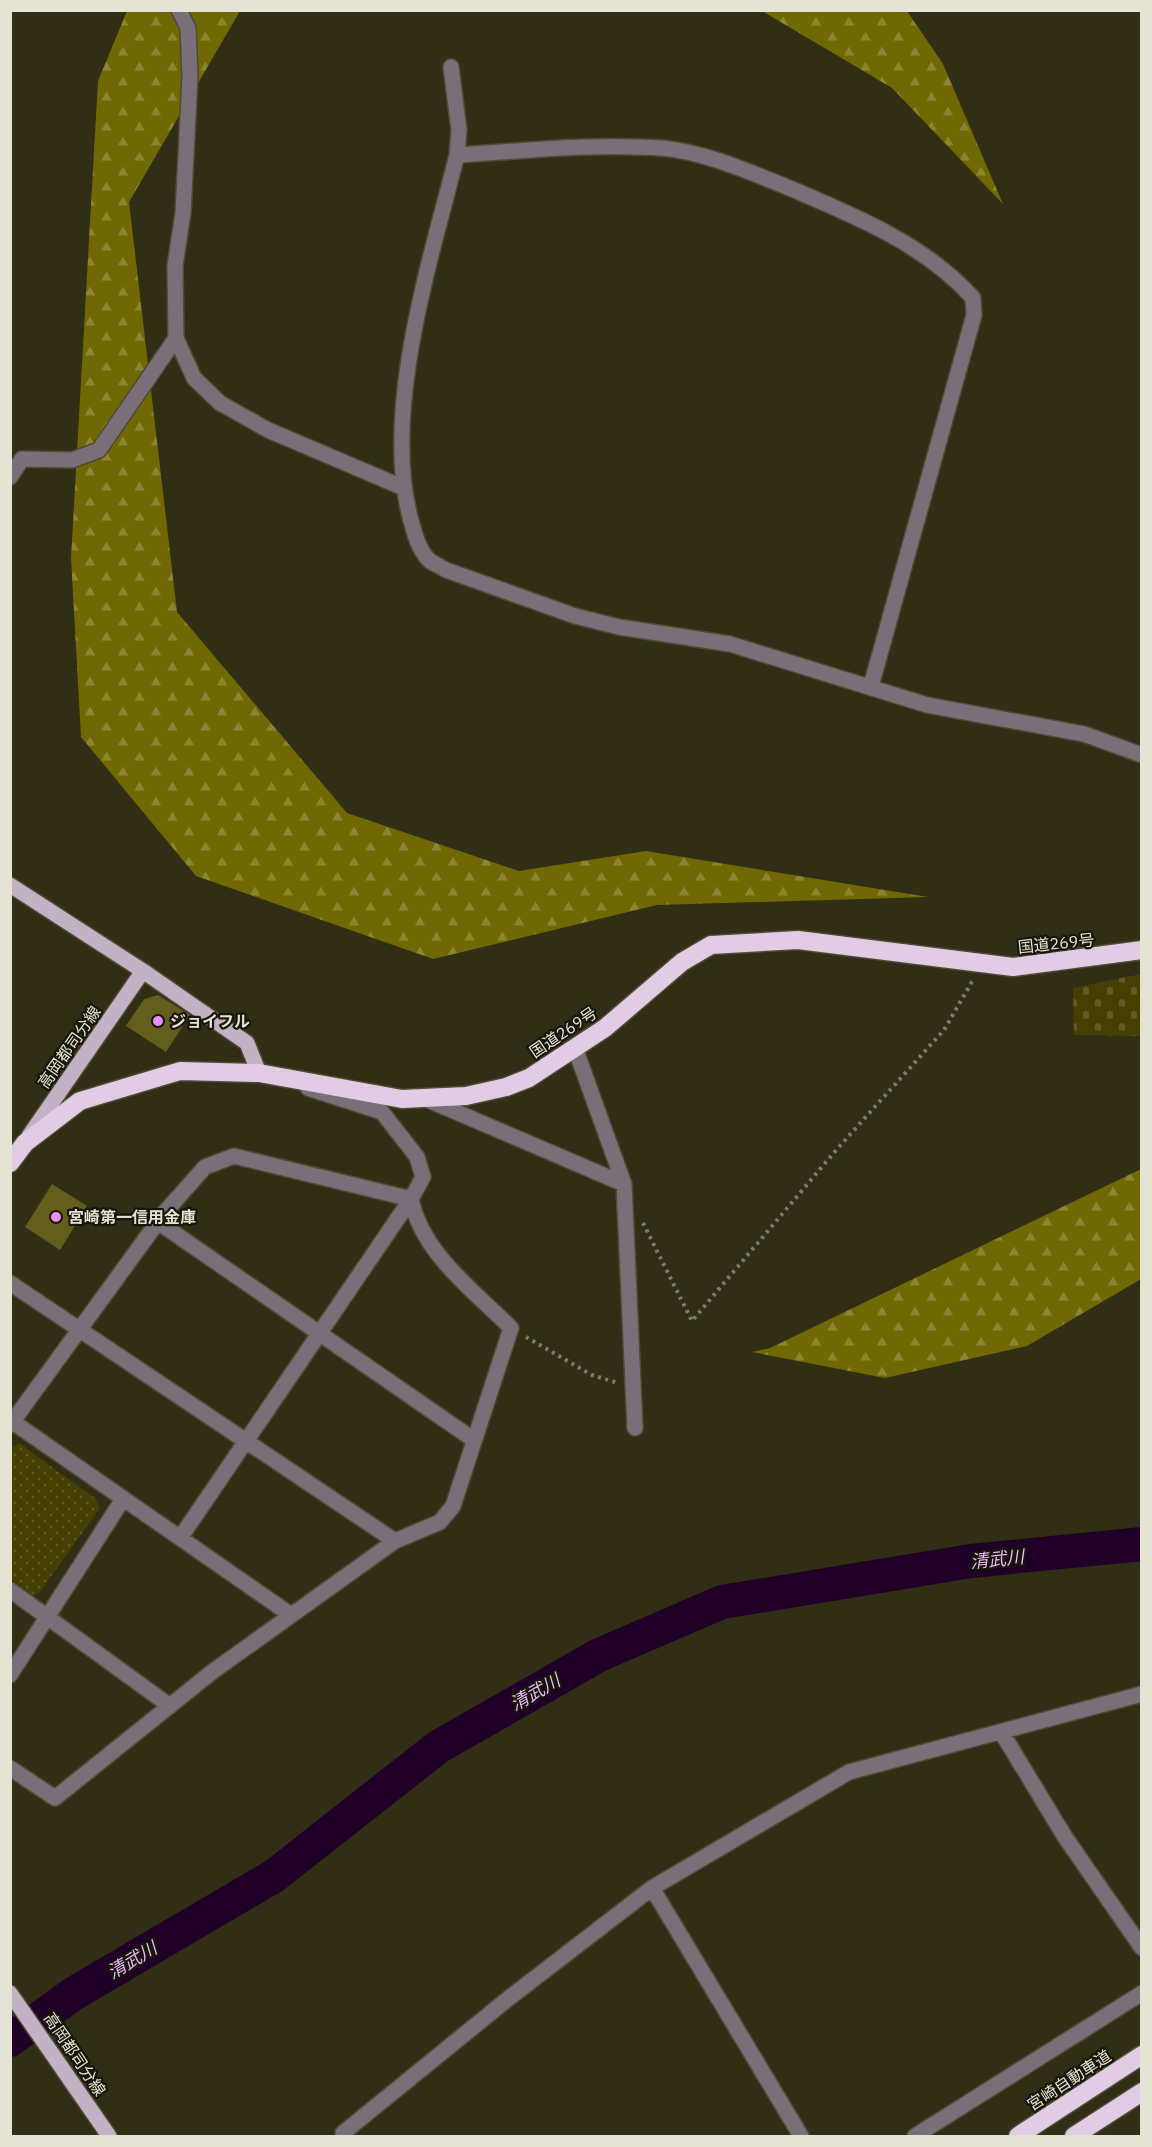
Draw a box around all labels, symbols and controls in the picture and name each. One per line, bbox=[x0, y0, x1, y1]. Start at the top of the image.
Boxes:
street label: 国道269号 bbox=[1017, 929, 1095, 957]
street label: 高岡都司分線 bbox=[33, 1002, 105, 1092]
street label: 国道269号 bbox=[526, 1002, 600, 1062]
place label: ジョイフル bbox=[170, 1011, 250, 1031]
marker: ジョイフル bbox=[151, 1014, 165, 1028]
place label: 宮崎第一信用金庫 bbox=[68, 1207, 196, 1227]
marker: 宮崎第一信用金庫 bbox=[49, 1210, 63, 1224]
water label: 清武川 bbox=[969, 1545, 1027, 1573]
water label: 清武川 bbox=[506, 1668, 566, 1715]
water label: 清武川 bbox=[103, 1935, 163, 1984]
street label: 高岡都司分線 bbox=[40, 2009, 110, 2099]
street label: 宮崎自動車道 bbox=[1023, 2045, 1115, 2115]

